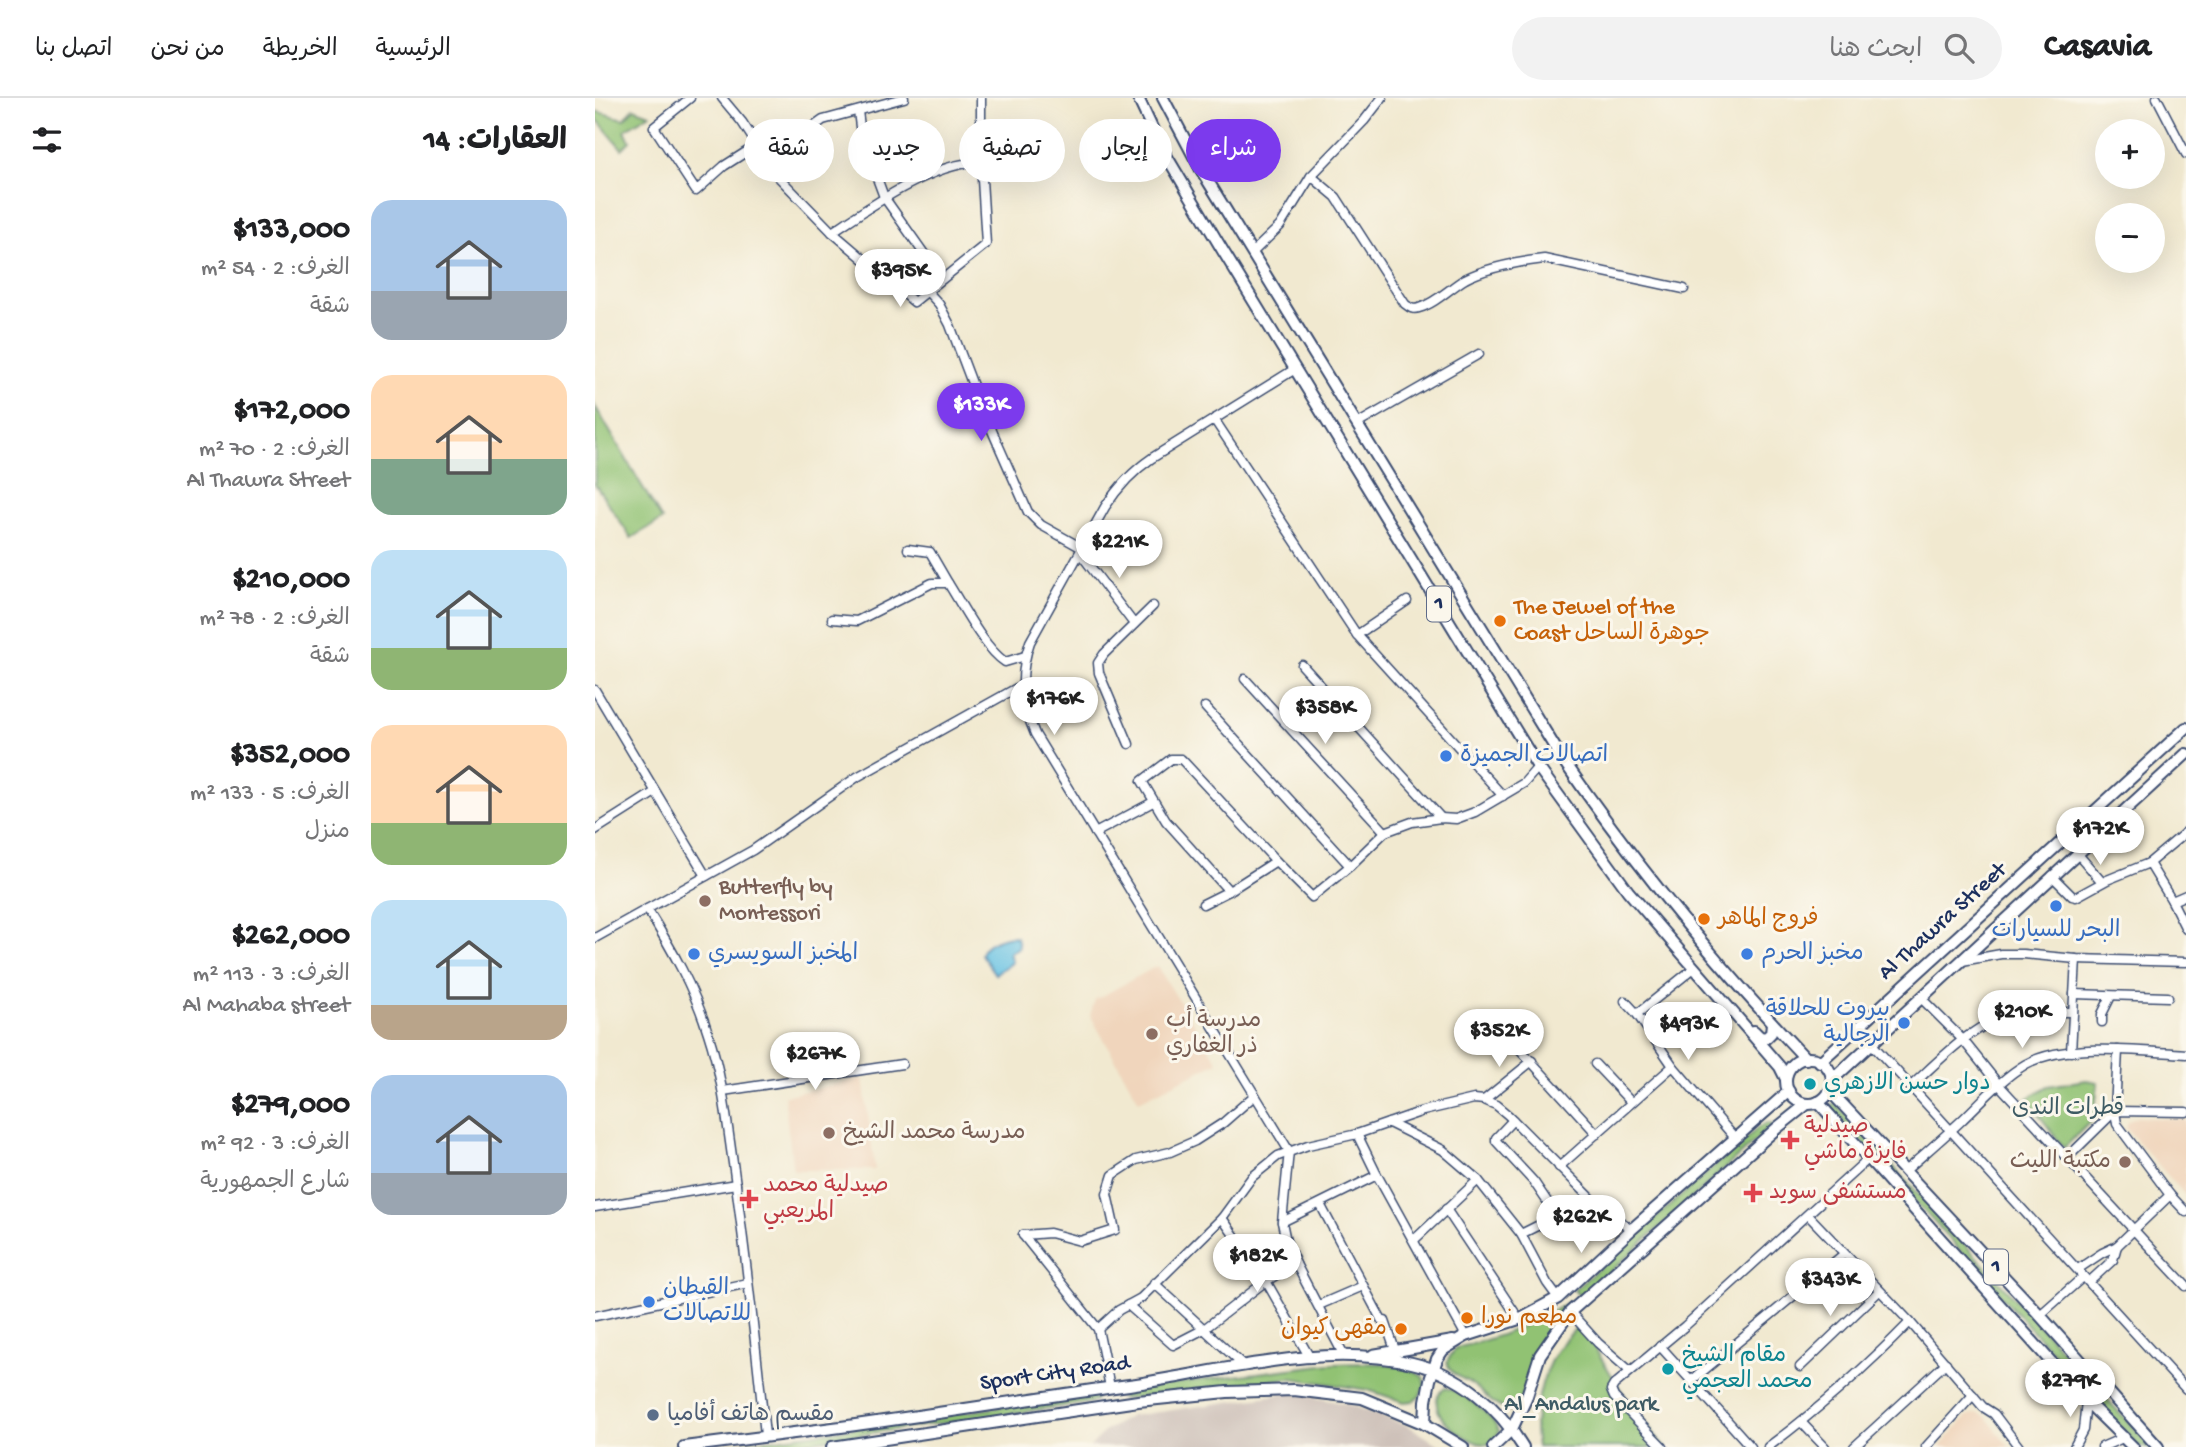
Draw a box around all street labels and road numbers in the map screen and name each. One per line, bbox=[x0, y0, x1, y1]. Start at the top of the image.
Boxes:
road number: 1 bbox=[1427, 587, 1451, 622]
street label: Al Thawra Street bbox=[1873, 856, 2014, 987]
road number: 1 bbox=[1984, 1250, 2008, 1284]
street label: Sport City Road bbox=[978, 1350, 1133, 1398]

